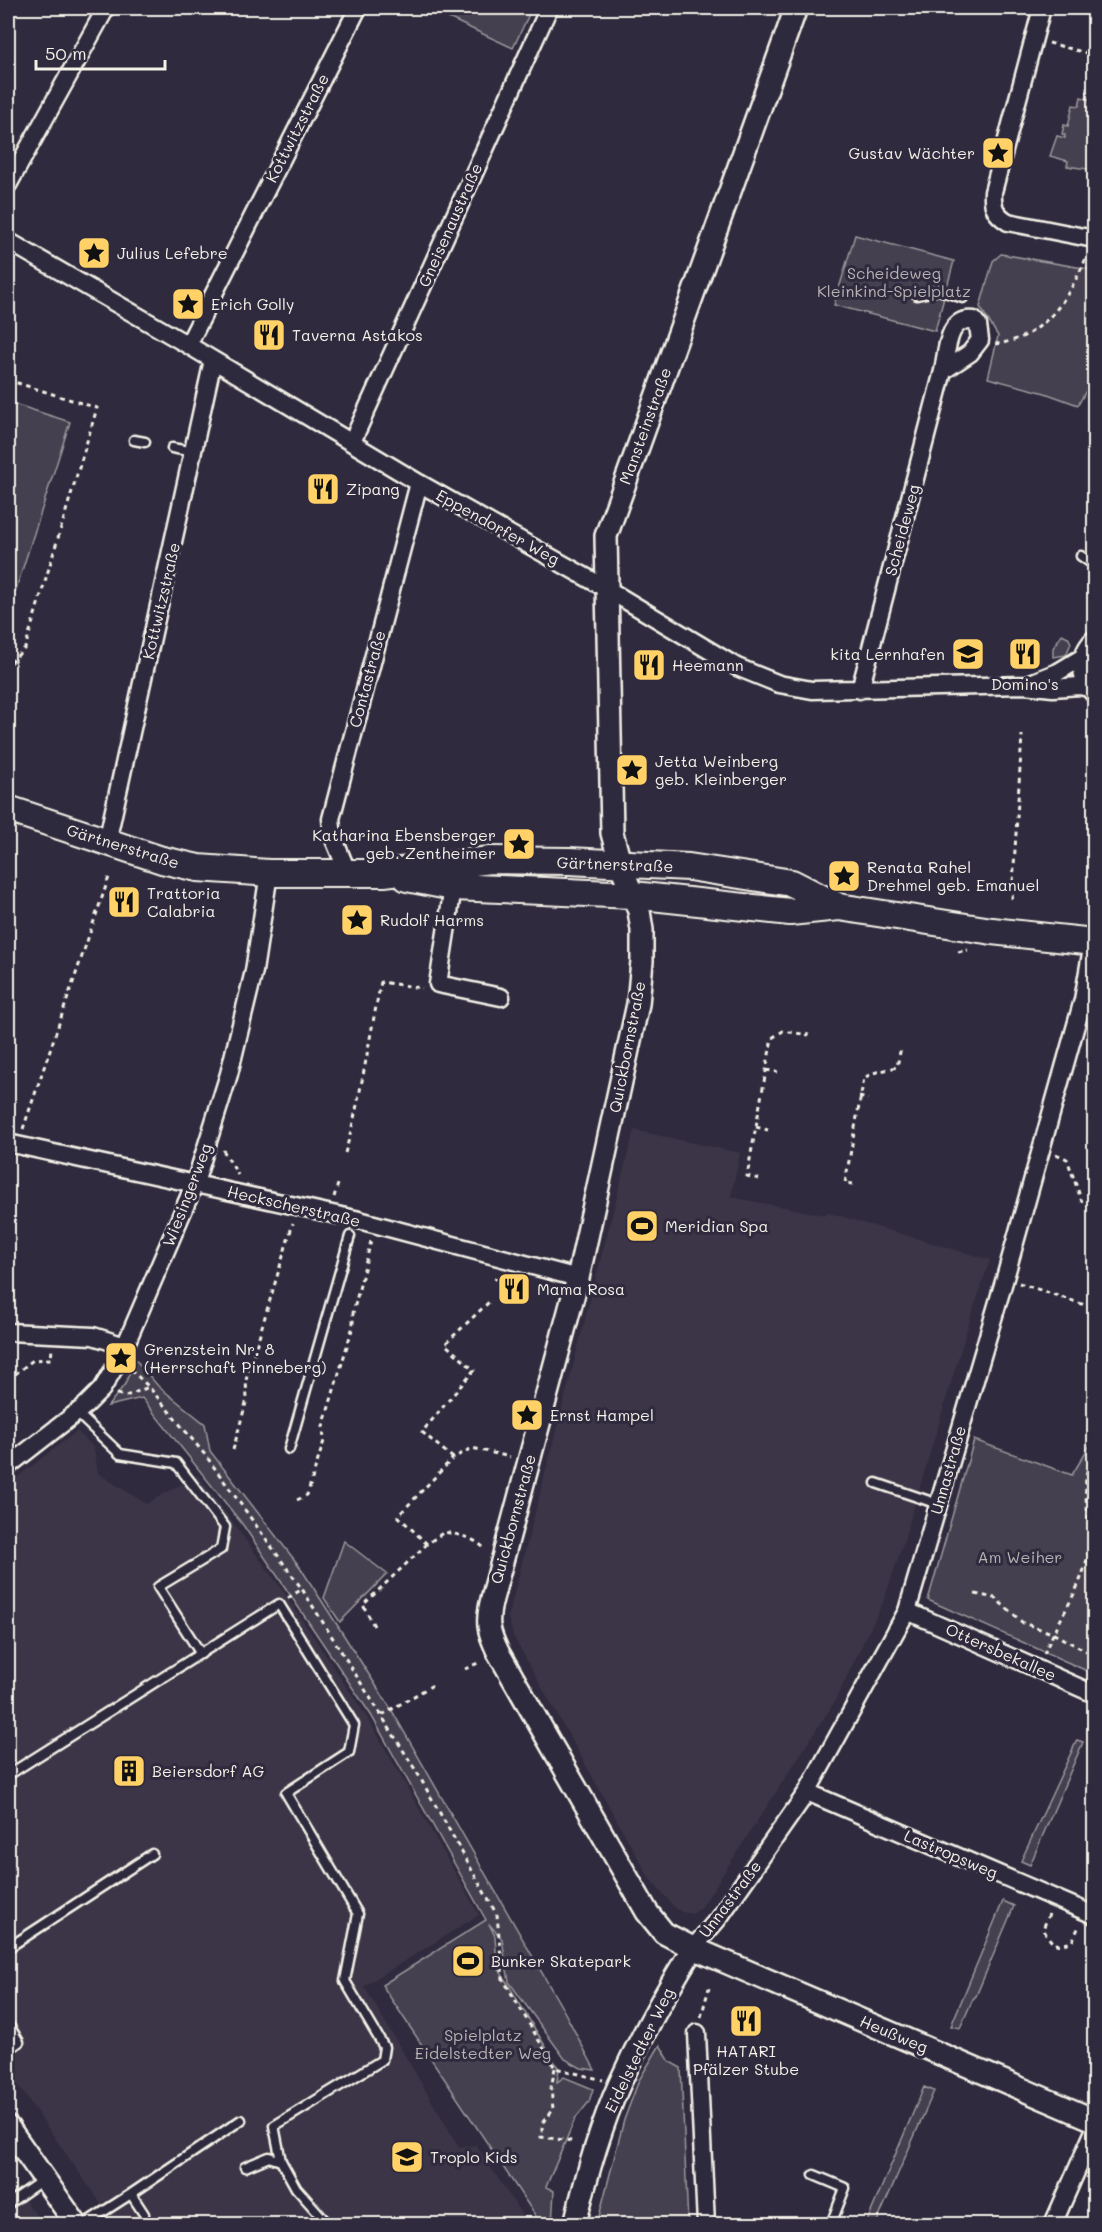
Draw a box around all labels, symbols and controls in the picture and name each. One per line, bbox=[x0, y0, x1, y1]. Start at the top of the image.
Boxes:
scale bar bbox=[36, 33, 165, 71]
text: 50 m bbox=[45, 41, 87, 65]
street label: Kottwitzstraße bbox=[260, 70, 333, 186]
place icon: Gustav Wächter bbox=[980, 135, 1016, 171]
place label: Gustav Wächter bbox=[849, 142, 975, 163]
street label: Gneisenaustraße bbox=[413, 159, 486, 290]
place icon: Julius Lefebre bbox=[76, 235, 112, 271]
place label: Julius Lefebre bbox=[117, 242, 228, 263]
park label: Scheideweg Kleinkind-Spielplatz bbox=[817, 262, 971, 301]
place icon: Erich Golly bbox=[170, 286, 206, 322]
place label: Erich Golly bbox=[211, 293, 294, 314]
restaurant icon: Taverna Astakos bbox=[251, 317, 287, 353]
place label: Taverna Astakos bbox=[292, 324, 423, 345]
street label: Mansteinstraße bbox=[614, 364, 675, 487]
restaurant icon: Zipang bbox=[305, 471, 341, 507]
place label: Zipang bbox=[346, 478, 400, 499]
street label: Scheideweg bbox=[879, 482, 924, 578]
street label: Eppendorfer Weg bbox=[433, 484, 564, 569]
street label: Kottwitzstraße bbox=[137, 540, 184, 661]
street label: Contastraße bbox=[343, 628, 390, 730]
school or university icon: kita Lernhafen bbox=[950, 636, 986, 672]
restaurant icon: Domino's bbox=[1007, 636, 1043, 672]
place label: kita Lernhafen bbox=[830, 643, 945, 664]
restaurant icon: Heemann bbox=[631, 647, 667, 683]
place label: Heemann bbox=[672, 654, 744, 675]
place label: Domino's bbox=[991, 673, 1059, 694]
place label: Jetta Weinberg geb. Kleinberger bbox=[655, 750, 787, 789]
place icon: Jetta Weinberg geb. Kleinberger bbox=[614, 752, 650, 788]
street label: Gärtnerstraße bbox=[64, 818, 182, 873]
place label: Katharina Ebensberger geb. Zentheimer bbox=[312, 824, 496, 863]
place icon: Katharina Ebensberger geb. Zentheimer bbox=[501, 826, 537, 862]
street label: Gärtnerstraße bbox=[556, 851, 674, 876]
place label: Renata Rahel Drehmel geb. Emanuel bbox=[867, 856, 1039, 895]
place icon: Renata Rahel Drehmel geb. Emanuel bbox=[826, 858, 862, 894]
place label: Trattoria Calabria bbox=[147, 882, 220, 921]
restaurant icon: Trattoria Calabria bbox=[106, 884, 142, 920]
place icon: Rudolf Harms bbox=[339, 902, 375, 938]
place label: Rudolf Harms bbox=[380, 909, 484, 930]
street label: Quickbornstraße bbox=[603, 979, 650, 1114]
street label: Wiesingerweg bbox=[157, 1140, 216, 1250]
street label: Heckscherstraße bbox=[225, 1180, 363, 1231]
sports icon: Meridian Spa bbox=[624, 1208, 660, 1244]
place label: Meridian Spa bbox=[665, 1215, 768, 1236]
restaurant icon: Mama Rosa bbox=[496, 1271, 532, 1307]
place label: Mama Rosa bbox=[537, 1278, 625, 1299]
place label: Grenzstein Nr. 8 (Herrschaft Pinneberg) bbox=[144, 1338, 327, 1377]
place icon: Grenzstein Nr. 8 (Herrschaft Pinneberg) bbox=[103, 1340, 139, 1376]
place icon: Ernst Hampel bbox=[509, 1397, 545, 1433]
place label: Ernst Hampel bbox=[550, 1404, 654, 1425]
street label: Unnastraße bbox=[925, 1423, 970, 1517]
street label: Quickbornstraße bbox=[485, 1452, 540, 1586]
park label: Am Weiher bbox=[978, 1546, 1062, 1567]
street label: Ottersbekallee bbox=[943, 1618, 1060, 1685]
building icon: Beiersdorf AG bbox=[111, 1753, 147, 1789]
place label: Beiersdorf AG bbox=[152, 1760, 265, 1781]
street label: Lastropsweg bbox=[901, 1824, 1001, 1883]
street label: Unnastraße bbox=[694, 1856, 765, 1941]
sports icon: Bunker Skatepark bbox=[450, 1943, 486, 1979]
place label: Bunker Skatepark bbox=[491, 1950, 631, 1971]
street label: Eidelstedter Weg bbox=[599, 1984, 678, 2116]
restaurant icon: HATARI Pfälzer Stube bbox=[728, 2003, 764, 2039]
street label: Heußweg bbox=[857, 2010, 931, 2057]
park label: Spielplatz Eidelstedter Weg bbox=[415, 2024, 551, 2063]
place label: HATARI Pfälzer Stube bbox=[693, 2040, 799, 2079]
school or university icon: Troplo Kids bbox=[389, 2139, 425, 2175]
place label: Troplo Kids bbox=[430, 2146, 517, 2167]

